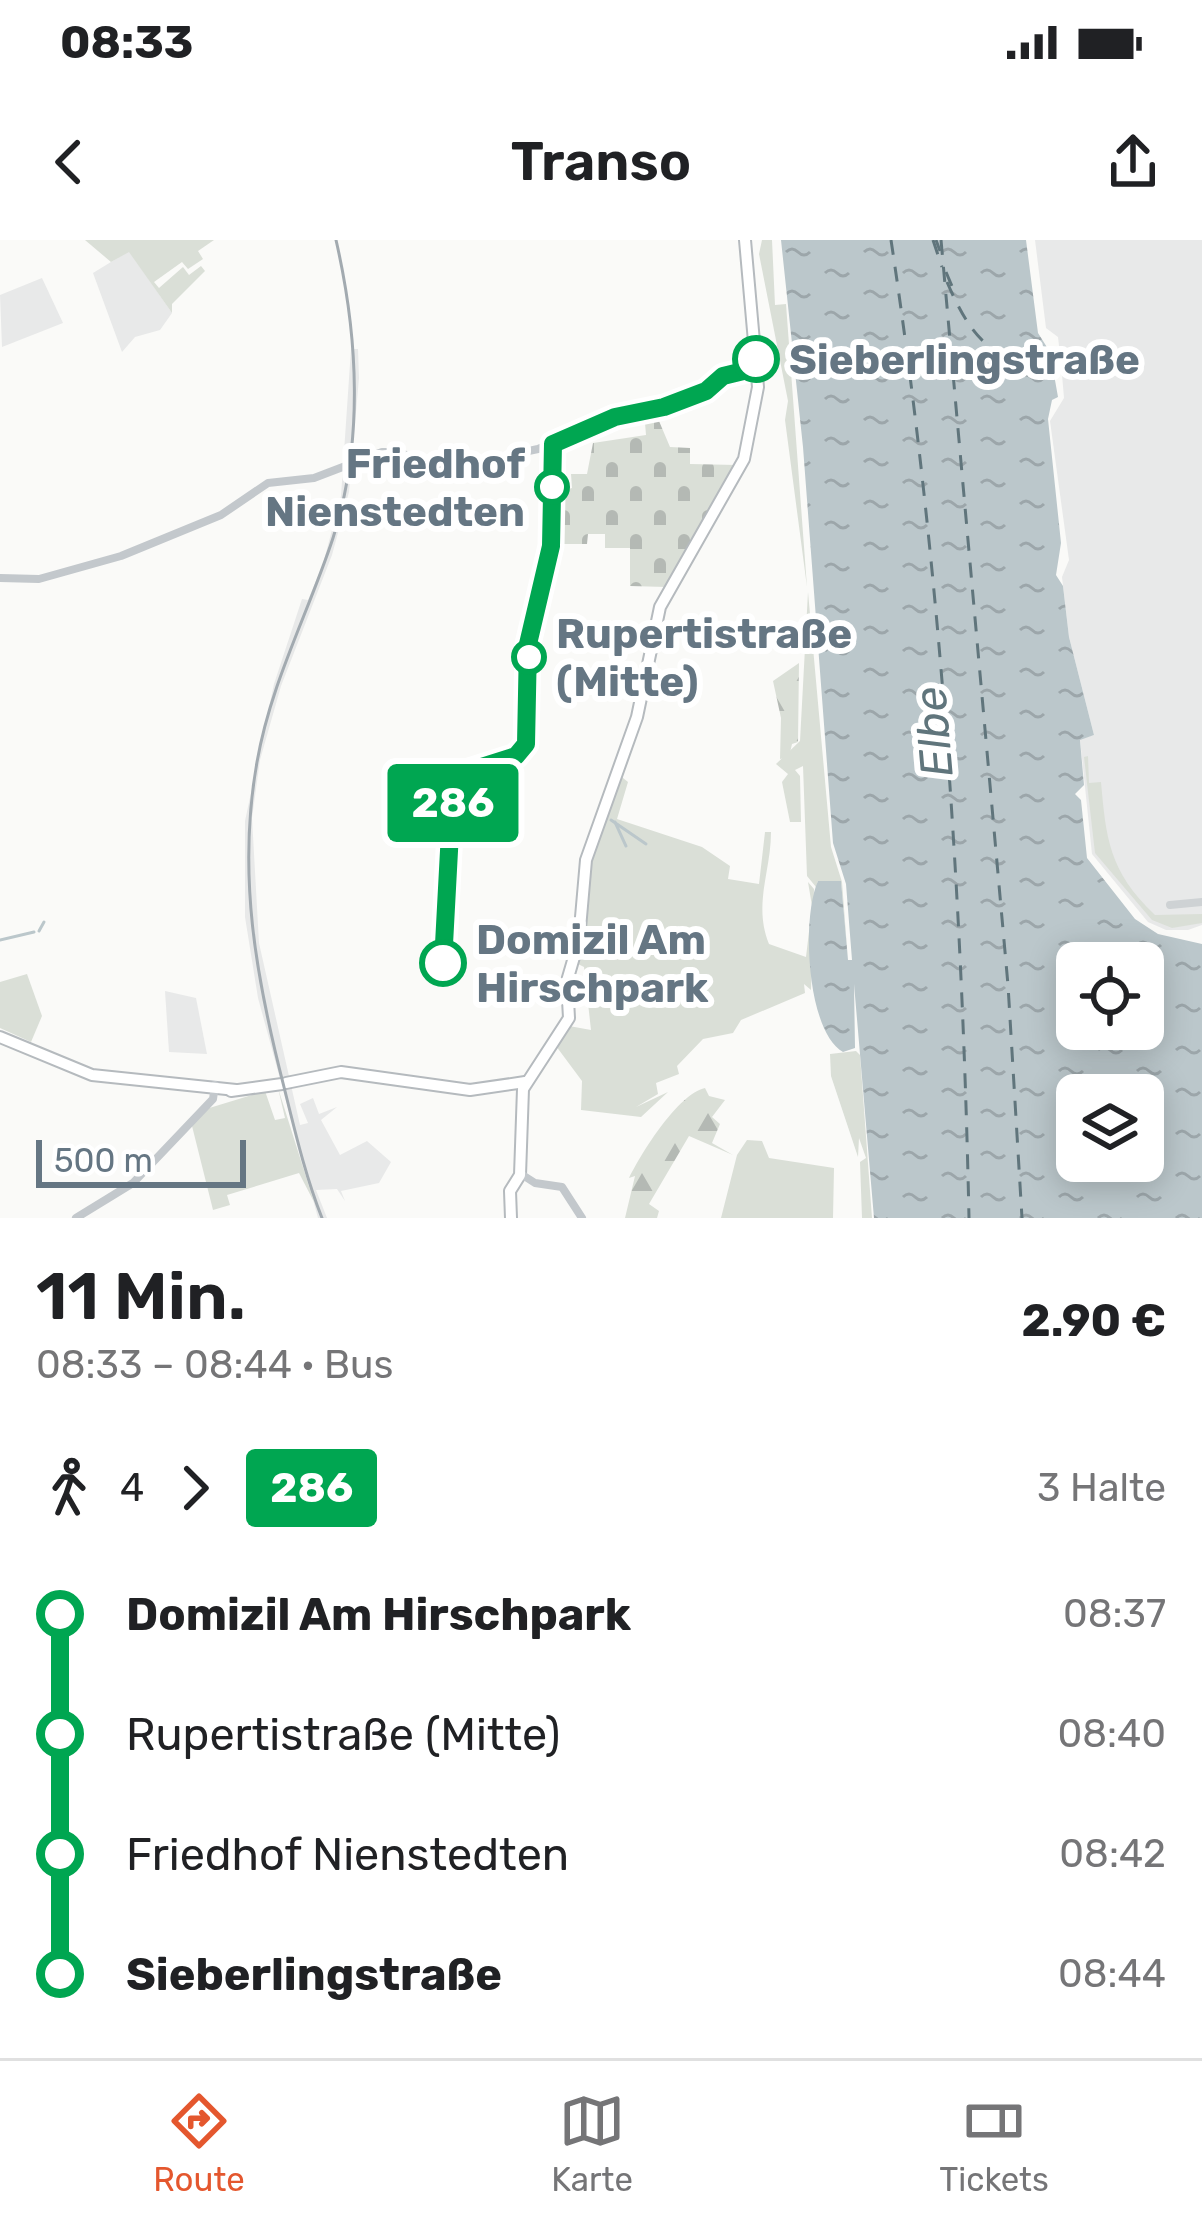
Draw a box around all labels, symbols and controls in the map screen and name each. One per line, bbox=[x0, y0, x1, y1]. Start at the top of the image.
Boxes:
text: 08:33 bbox=[60, 16, 194, 69]
icon: back bbox=[36, 129, 102, 195]
icon: share bbox=[1100, 129, 1166, 195]
text: Transo bbox=[511, 130, 691, 194]
place label: Sieberlingstraße bbox=[789, 335, 1140, 385]
marker: Sieberlingstraße bbox=[734, 337, 778, 381]
place label: Friedhof Nienstedten bbox=[265, 439, 525, 537]
marker: Friedhof Nienstedten bbox=[536, 471, 568, 503]
place label: Rupertistraße (Mitte) bbox=[556, 609, 852, 707]
marker: Rupertistraße (Mitte) bbox=[513, 641, 545, 673]
water label: Elbe bbox=[903, 685, 964, 779]
line badge: 286 bbox=[384, 764, 522, 842]
text: 286 bbox=[411, 778, 495, 828]
place label: Domizil Am Hirschpark bbox=[476, 915, 709, 1013]
marker: Domizil Am Hirschpark bbox=[421, 941, 465, 985]
map controls bbox=[1056, 942, 1164, 1182]
button: locate bbox=[1056, 942, 1164, 1050]
button: layers bbox=[1056, 1074, 1164, 1182]
scale bar bbox=[36, 1134, 246, 1187]
text: 500 m bbox=[54, 1141, 153, 1180]
text: 11 Min. bbox=[36, 1257, 246, 1336]
text: 2.90 € bbox=[1021, 1294, 1166, 1347]
text: 08:33 – 08:44 · Bus bbox=[36, 1342, 393, 1388]
icon: walk bbox=[36, 1455, 102, 1521]
icon: forward bbox=[162, 1455, 228, 1521]
text: 286 bbox=[270, 1463, 353, 1513]
text: 4 bbox=[120, 1465, 144, 1511]
text: 3 Halte bbox=[1037, 1465, 1166, 1511]
text: Domizil Am Hirschpark bbox=[126, 1588, 631, 1641]
text: 08:37 bbox=[1063, 1591, 1166, 1637]
text: Rupertistraße (Mitte) bbox=[126, 1708, 561, 1761]
text: 08:40 bbox=[1057, 1711, 1166, 1757]
text: Friedhof Nienstedten bbox=[126, 1828, 569, 1881]
text: 08:42 bbox=[1059, 1831, 1166, 1877]
text: Sieberlingstraße bbox=[126, 1948, 502, 2001]
text: 08:44 bbox=[1058, 1951, 1166, 1997]
tab: Route bbox=[153, 2088, 245, 2199]
tab: Karte bbox=[551, 2088, 633, 2199]
tab: Tickets bbox=[939, 2088, 1049, 2199]

